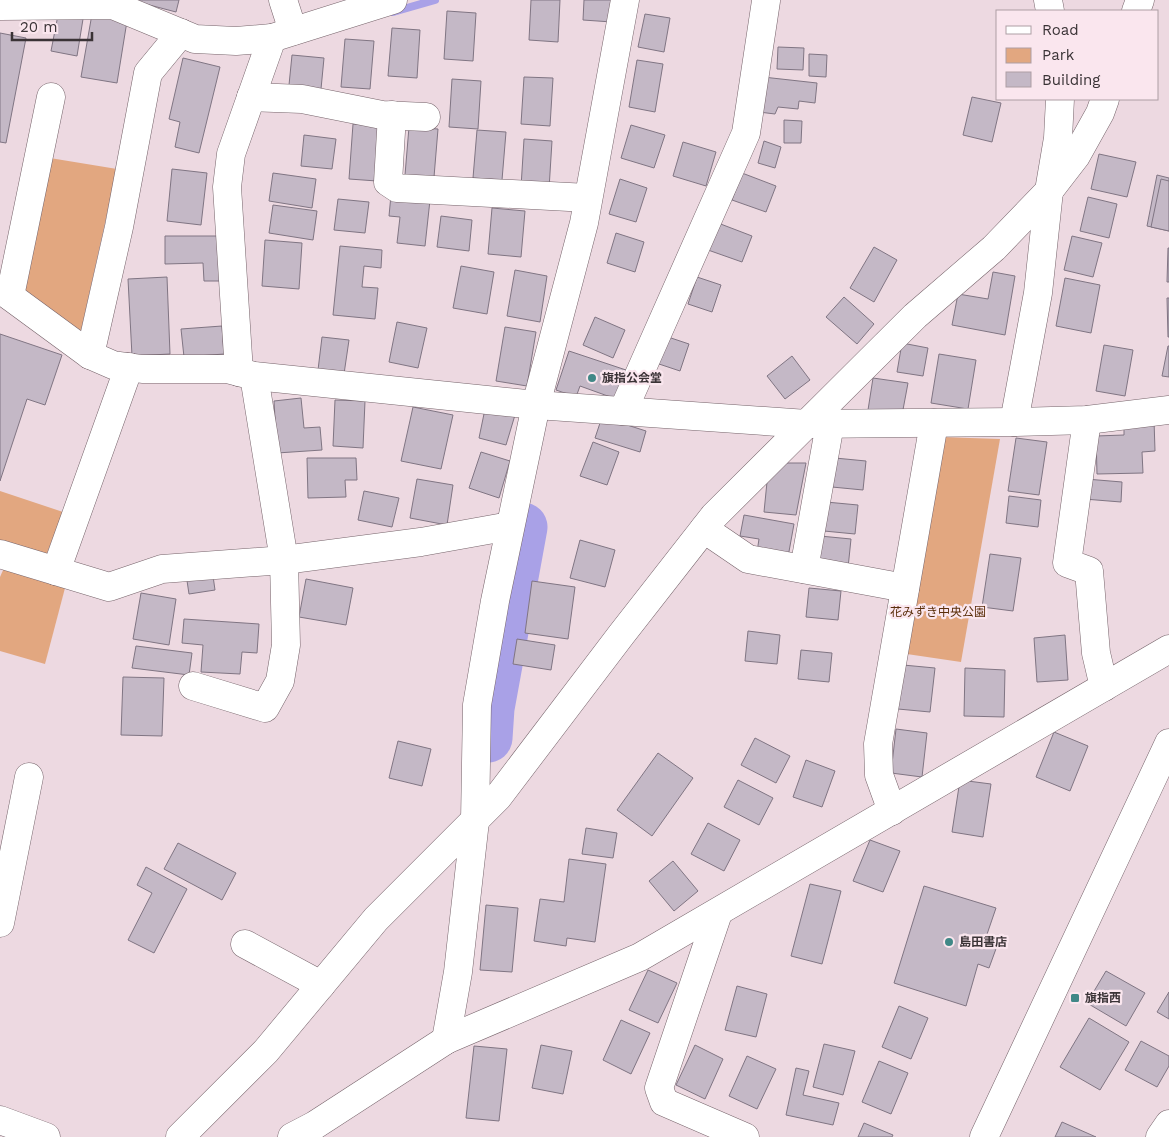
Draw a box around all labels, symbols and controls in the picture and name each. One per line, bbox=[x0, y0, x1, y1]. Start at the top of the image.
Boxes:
scale bar bbox=[12, 10, 92, 42]
legend bbox=[996, 10, 1159, 100]
text: 20 m bbox=[20, 18, 58, 36]
text: Road bbox=[1042, 21, 1079, 39]
text: Park bbox=[1042, 46, 1075, 64]
text: Building bbox=[1042, 71, 1100, 89]
place label: 旗指公会堂 bbox=[602, 371, 662, 385]
marker: 旗指公会堂 bbox=[586, 372, 598, 384]
park label: 花みずき中央公園 bbox=[890, 605, 986, 619]
place label: 島田書店 bbox=[959, 935, 1007, 949]
marker: 島田書店 bbox=[943, 936, 955, 948]
place label: 旗指西 bbox=[1085, 991, 1121, 1005]
marker: 旗指西 bbox=[1069, 992, 1081, 1004]

